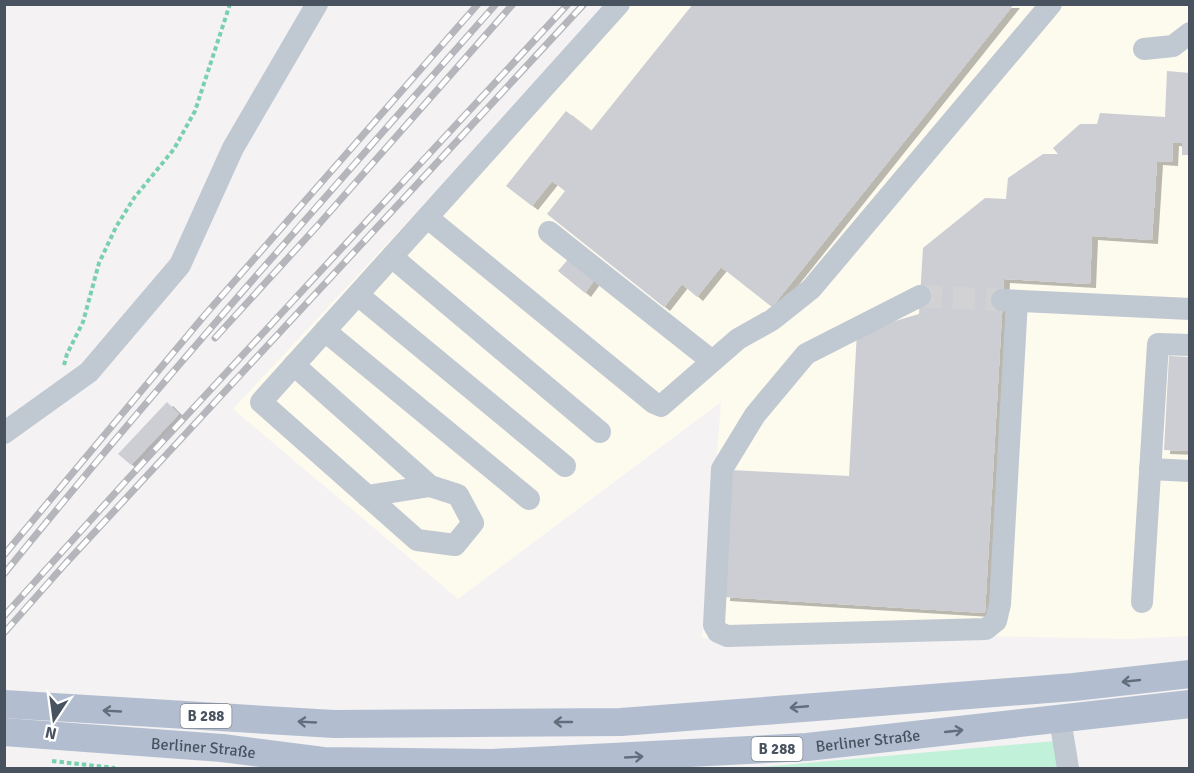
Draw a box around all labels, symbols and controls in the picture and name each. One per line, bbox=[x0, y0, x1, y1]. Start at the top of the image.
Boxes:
one-way arrow bbox=[1122, 675, 1142, 686]
north arrow bbox=[24, 689, 84, 749]
one-way arrow bbox=[790, 702, 810, 713]
road number: B 288 bbox=[180, 704, 232, 728]
one-way arrow bbox=[103, 705, 123, 716]
one-way arrow bbox=[554, 716, 574, 728]
one-way arrow bbox=[297, 717, 317, 728]
text: N bbox=[43, 722, 59, 744]
street label: Berliner Straße bbox=[815, 725, 921, 757]
one-way arrow bbox=[944, 725, 964, 736]
street label: Berliner Straße bbox=[150, 734, 257, 763]
road number: B 288 bbox=[752, 737, 802, 761]
one-way arrow bbox=[624, 751, 644, 762]

